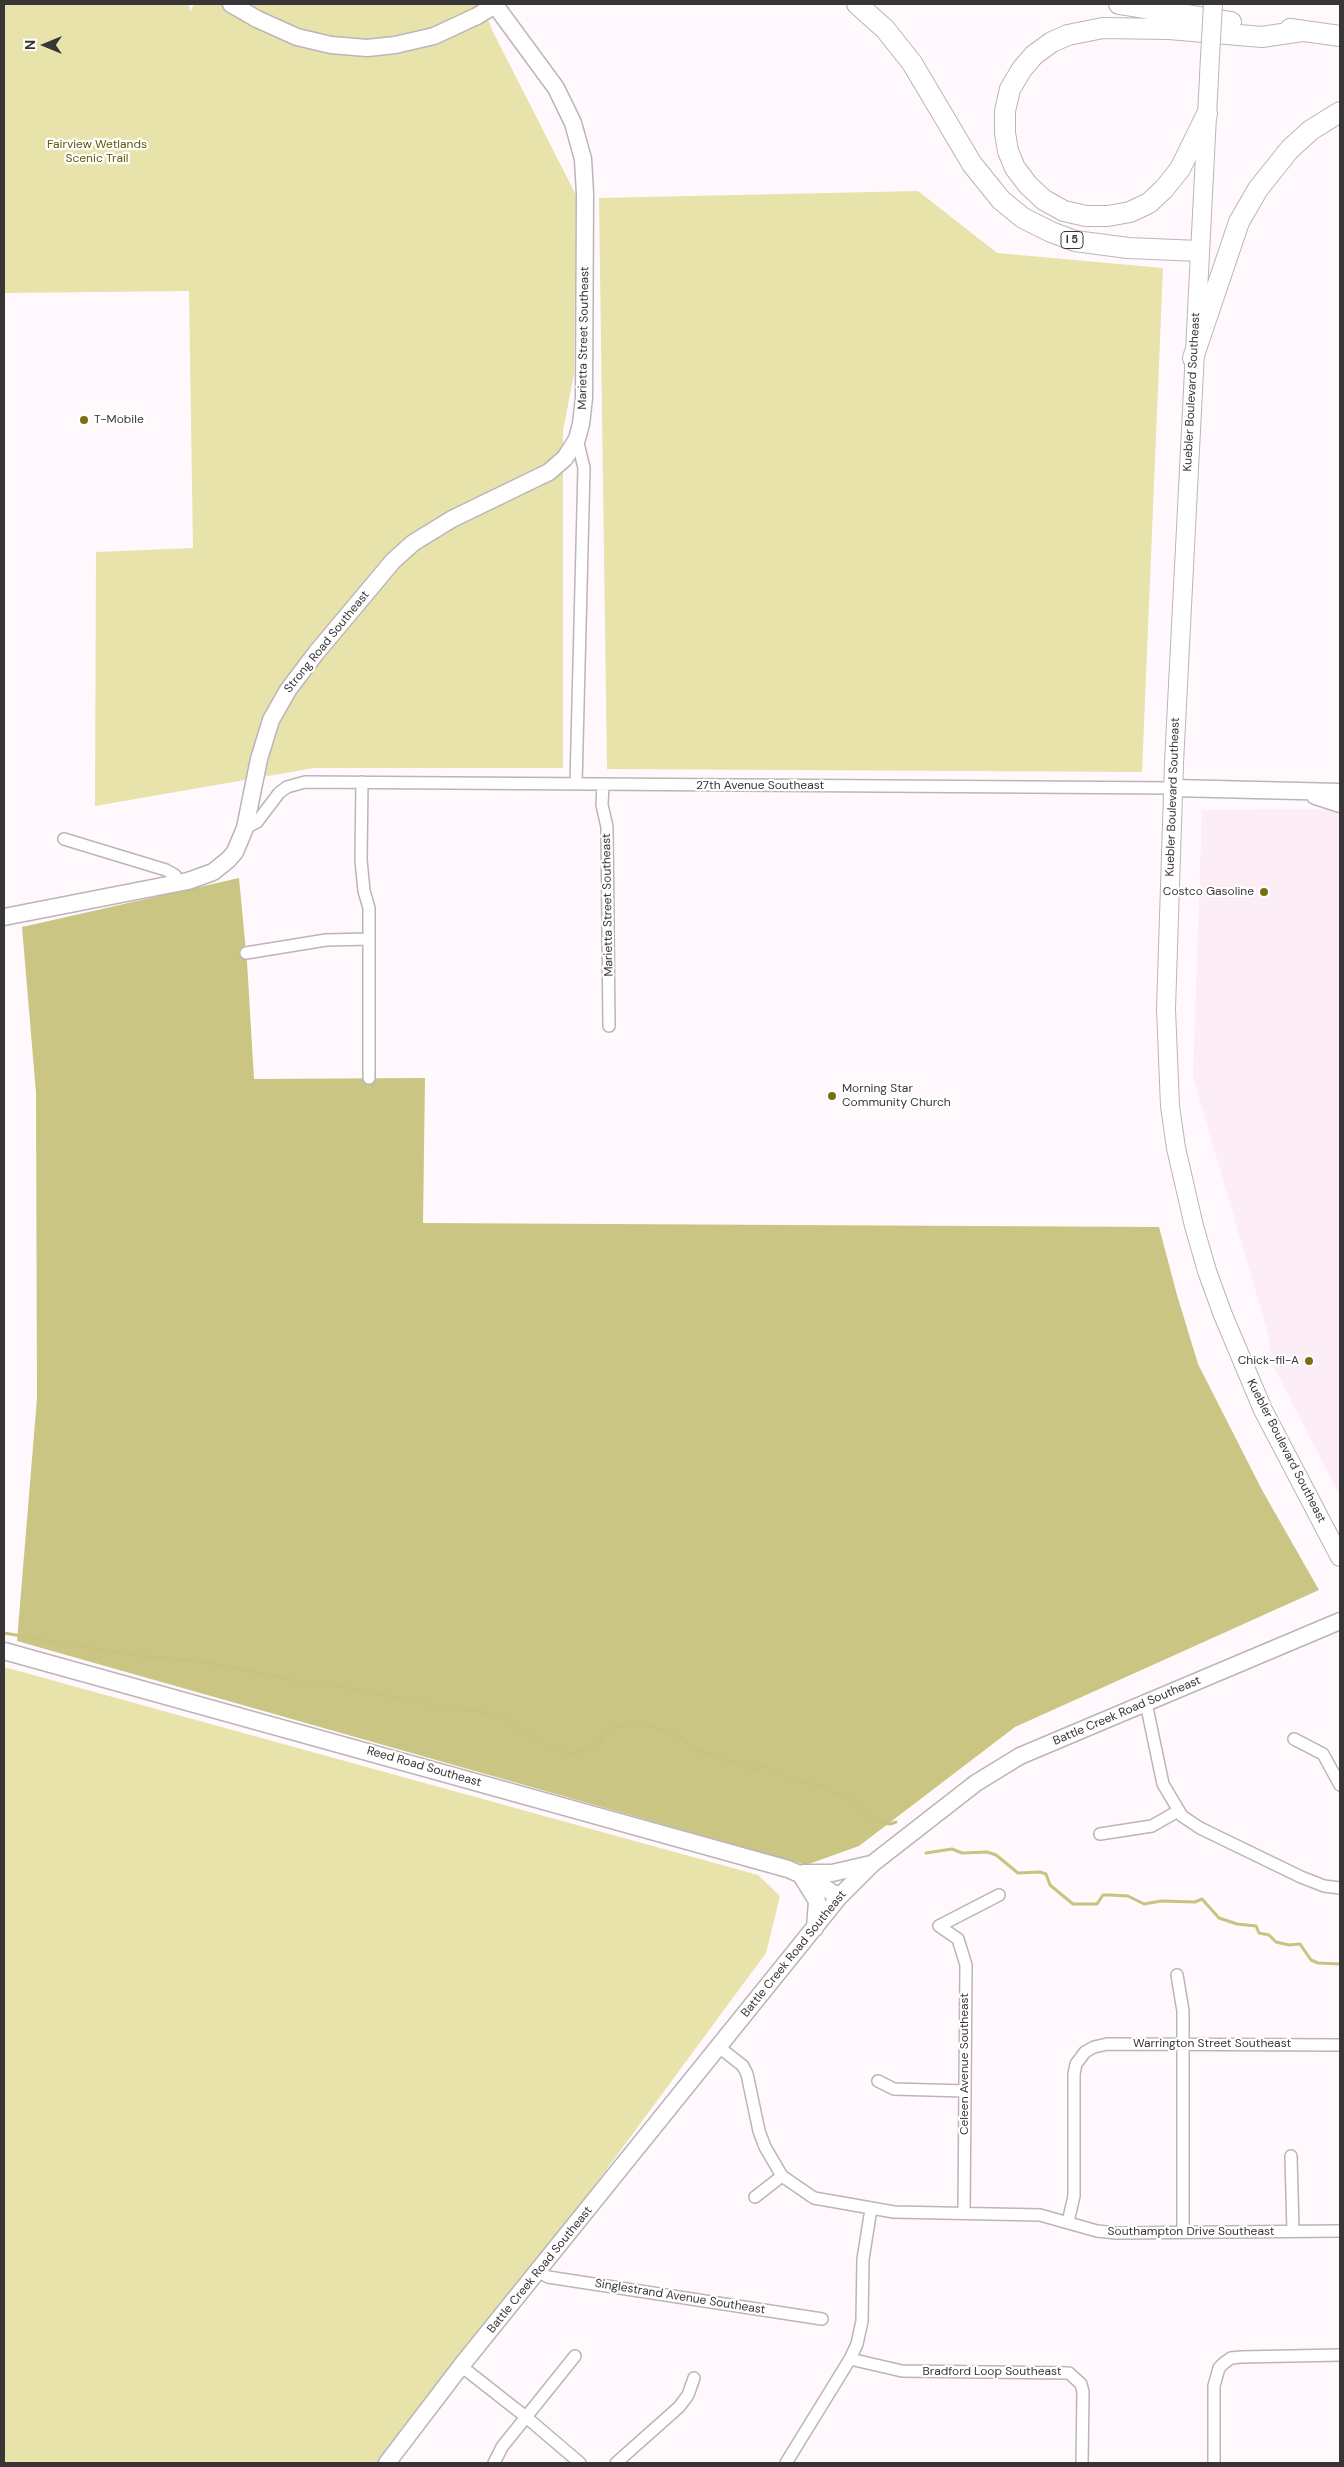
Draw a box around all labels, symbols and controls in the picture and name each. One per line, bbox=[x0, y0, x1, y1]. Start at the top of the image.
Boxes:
north arrow bbox=[20, 20, 70, 70]
text: N bbox=[21, 40, 39, 50]
park label: Fairview Wetlands Scenic Trail bbox=[47, 138, 147, 166]
road number: I 5 bbox=[1061, 232, 1083, 248]
street label: Marietta Street Southeast bbox=[576, 266, 592, 410]
street label: Kuebler Boulevard Southeast bbox=[1181, 312, 1203, 472]
place label: T-Mobile bbox=[94, 413, 144, 427]
marker: T-Mobile bbox=[78, 414, 90, 426]
street label: Strong Road Southeast bbox=[281, 588, 373, 696]
street label: Kuebler Boulevard Southeast bbox=[1163, 717, 1183, 877]
street label: 27th Avenue Southeast bbox=[696, 779, 824, 793]
street label: Marietta Street Southeast bbox=[600, 833, 616, 977]
place label: Costco Gasoline bbox=[1163, 885, 1254, 899]
marker: Costco Gasoline bbox=[1258, 886, 1270, 898]
place label: Morning Star Community Church bbox=[842, 1082, 951, 1110]
marker: Morning Star Community Church bbox=[826, 1090, 838, 1102]
place label: Chick-fil-A bbox=[1238, 1354, 1299, 1368]
marker: Chick-fil-A bbox=[1303, 1355, 1315, 1367]
street label: Kuebler Boulevard Southeast bbox=[1243, 1377, 1329, 1525]
street label: Battle Creek Road Southeast bbox=[1051, 1673, 1203, 1749]
street label: Reed Road Southeast bbox=[365, 1744, 483, 1790]
street label: Battle Creek Road Southeast bbox=[738, 1888, 850, 2020]
street label: Celeen Avenue Southeast bbox=[958, 1993, 972, 2135]
street label: Warrington Street Southeast bbox=[1133, 2037, 1291, 2051]
street label: Battle Creek Road Southeast bbox=[484, 2204, 596, 2336]
street label: Southampton Drive Southeast bbox=[1108, 2225, 1274, 2239]
street label: Singlestrand Avenue Southeast bbox=[594, 2276, 766, 2318]
street label: Bradford Loop Southeast bbox=[923, 2365, 1061, 2379]

